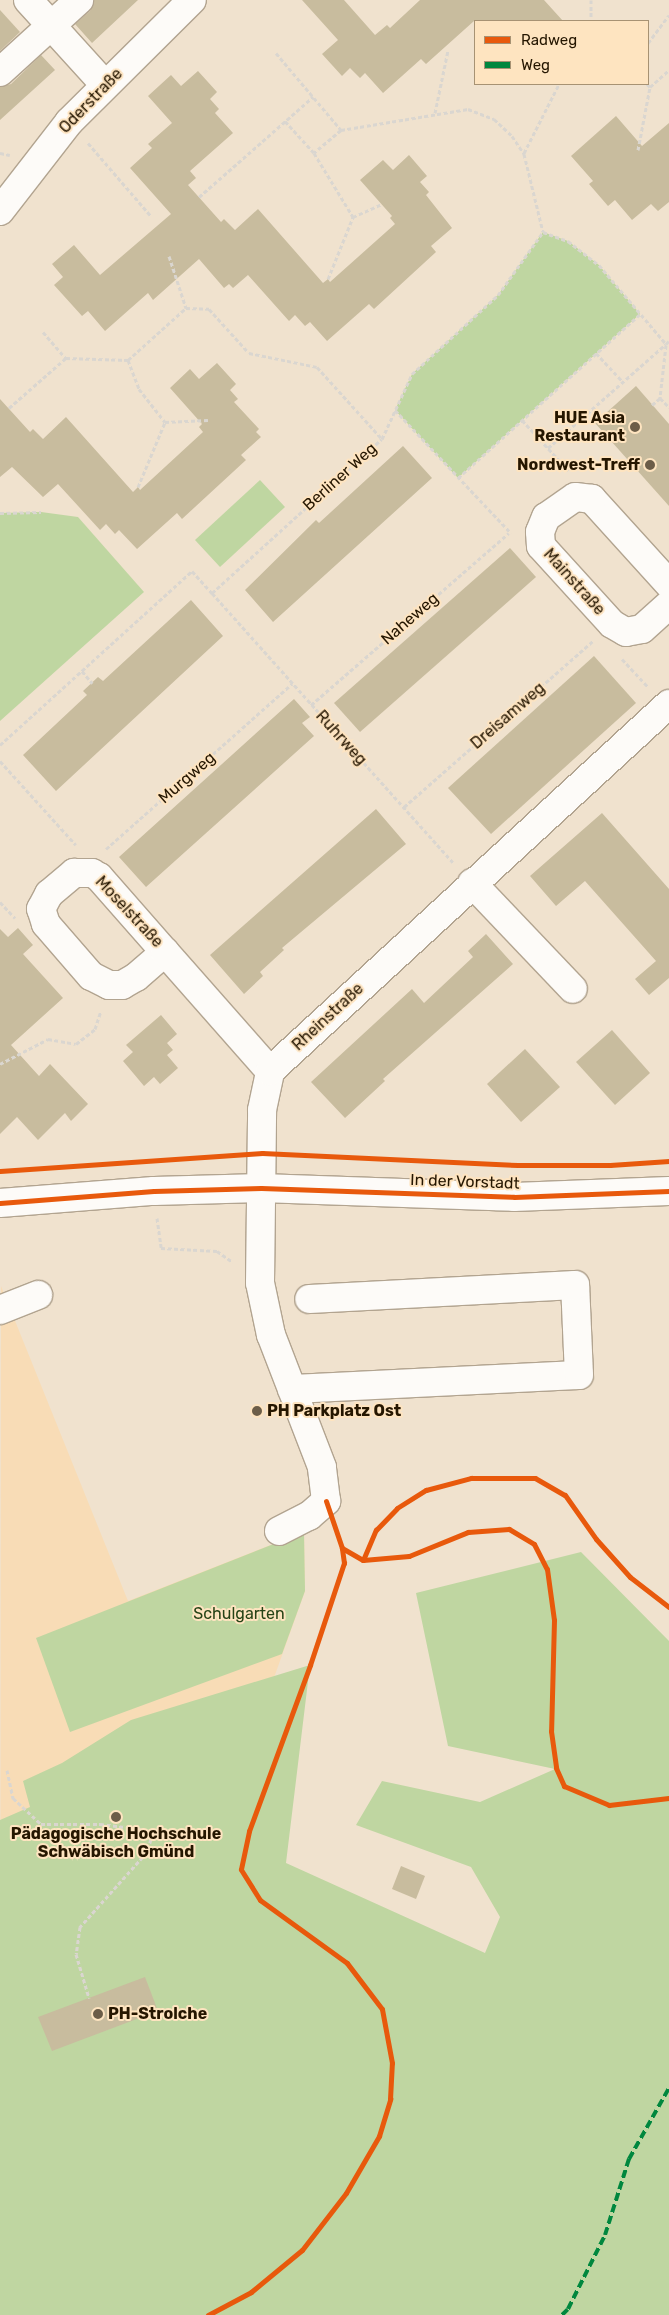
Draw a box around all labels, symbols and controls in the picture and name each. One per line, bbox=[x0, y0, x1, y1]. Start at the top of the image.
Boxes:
legend bbox=[474, 20, 649, 85]
text: Radweg bbox=[521, 31, 577, 49]
text: Weg bbox=[521, 56, 550, 74]
street label: Oderstraße bbox=[55, 64, 127, 138]
place label: HUE Asia Restaurant bbox=[534, 408, 625, 446]
marker: HUE Asia Restaurant bbox=[629, 421, 641, 433]
street label: Berliner Weg bbox=[299, 439, 381, 515]
place label: Nordwest-Treff bbox=[517, 455, 640, 475]
marker: Nordwest-Treff bbox=[644, 459, 656, 471]
street label: Mainstraße bbox=[539, 545, 609, 619]
street label: Naheweg bbox=[377, 589, 443, 649]
street label: Dreisamweg bbox=[467, 679, 549, 753]
street label: Ruhrweg bbox=[311, 707, 371, 769]
street label: Murgweg bbox=[155, 748, 219, 808]
street label: Moselstraße bbox=[91, 872, 167, 952]
street label: Rheinstraße bbox=[288, 979, 368, 1055]
street label: In der Vorstadt bbox=[410, 1170, 520, 1194]
place label: PH Parkplatz Ost bbox=[267, 1401, 401, 1421]
marker: PH Parkplatz Ost bbox=[251, 1405, 263, 1417]
park label: Schulgarten bbox=[193, 1604, 285, 1624]
marker: Pädagogische Hochschule Schwäbisch Gmünd bbox=[110, 1811, 122, 1823]
place label: Pädagogische Hochschule Schwäbisch Gmünd bbox=[11, 1824, 221, 1862]
place label: PH-Strolche bbox=[108, 2004, 207, 2024]
marker: PH-Strolche bbox=[92, 2008, 104, 2020]

